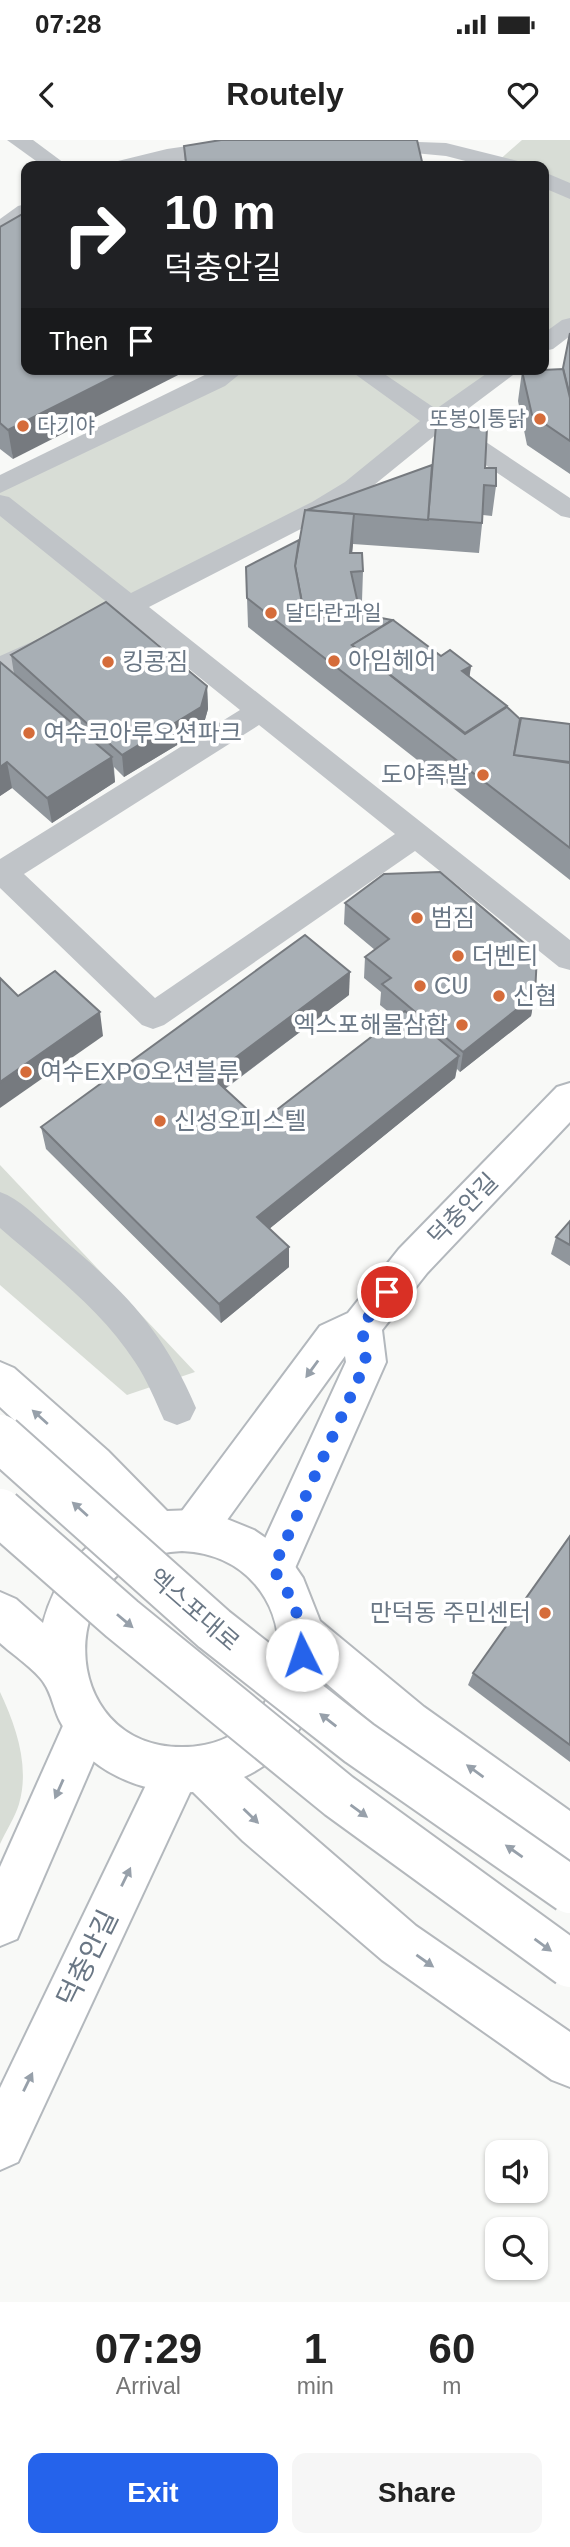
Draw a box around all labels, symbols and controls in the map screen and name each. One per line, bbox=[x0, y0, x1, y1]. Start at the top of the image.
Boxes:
text: 07:28 bbox=[35, 9, 102, 39]
icon: back bbox=[28, 76, 66, 114]
text: Routely bbox=[226, 76, 344, 112]
icon: heart bbox=[504, 76, 542, 114]
text: 10 m bbox=[164, 185, 276, 239]
icon: right bbox=[49, 189, 140, 280]
text: 덕충안길 bbox=[164, 250, 282, 286]
icon: arrive bbox=[122, 322, 160, 360]
text: Then bbox=[49, 326, 108, 356]
place label: 또봉이통닭 bbox=[429, 407, 526, 430]
marker: 또봉이통닭 bbox=[532, 411, 548, 427]
place label: 다기야 bbox=[37, 414, 95, 437]
marker: 다기야 bbox=[15, 418, 31, 434]
place label: 달다란과일 bbox=[285, 601, 382, 624]
marker: 달다란과일 bbox=[263, 605, 279, 621]
place label: 아임헤어 bbox=[348, 647, 436, 674]
place label: 킹콩짐 bbox=[122, 648, 188, 675]
marker: 아임헤어 bbox=[326, 653, 342, 669]
marker: 킹콩짐 bbox=[100, 654, 116, 670]
place label: 여수코아루오션파크 bbox=[43, 719, 242, 746]
marker: 여수코아루오션파크 bbox=[21, 725, 37, 741]
place label: 도야족발 bbox=[381, 761, 469, 788]
marker: 도야족발 bbox=[475, 767, 491, 783]
place label: 범짐 bbox=[431, 904, 475, 931]
marker: 범짐 bbox=[409, 910, 425, 926]
place label: 더벤티 bbox=[472, 942, 538, 969]
marker: 더벤티 bbox=[450, 948, 466, 964]
place label: CU bbox=[434, 972, 469, 999]
marker: CU bbox=[412, 978, 428, 994]
place label: 신협 bbox=[513, 982, 557, 1009]
marker: 신협 bbox=[491, 988, 507, 1004]
place label: 엑스포해물삼합 bbox=[293, 1011, 448, 1038]
marker: 엑스포해물삼합 bbox=[454, 1017, 470, 1033]
place label: 여수EXPO오션블루 bbox=[40, 1058, 239, 1085]
marker: 여수EXPO오션블루 bbox=[18, 1064, 34, 1080]
place label: 신성오피스텔 bbox=[174, 1107, 306, 1134]
marker: 신성오피스텔 bbox=[152, 1113, 168, 1129]
street label: 덕충안길 bbox=[422, 1168, 503, 1250]
pin bbox=[357, 1262, 417, 1322]
icon: arrive bbox=[368, 1273, 406, 1311]
one-way arrow bbox=[305, 1360, 319, 1378]
one-way arrow bbox=[31, 1409, 49, 1425]
one-way arrow bbox=[71, 1501, 89, 1517]
street label: 엑스포대로 bbox=[144, 1563, 245, 1656]
place label: 만덕동 주민센터 bbox=[370, 1599, 531, 1626]
marker: 만덕동 주민센터 bbox=[537, 1605, 553, 1621]
one-way arrow bbox=[116, 1613, 134, 1629]
position arrow bbox=[265, 1618, 339, 1692]
one-way arrow bbox=[320, 1712, 338, 1727]
one-way arrow bbox=[466, 1764, 484, 1778]
one-way arrow bbox=[53, 1779, 65, 1799]
one-way arrow bbox=[350, 1804, 368, 1818]
one-way arrow bbox=[242, 1807, 259, 1823]
one-way arrow bbox=[505, 1844, 523, 1858]
one-way arrow bbox=[120, 1867, 132, 1887]
street label: 덕충안길 bbox=[51, 1905, 124, 2011]
one-way arrow bbox=[534, 1937, 552, 1951]
one-way arrow bbox=[416, 1954, 434, 1968]
one-way arrow bbox=[22, 2072, 33, 2092]
map controls bbox=[485, 2140, 548, 2280]
button: sound bbox=[485, 2140, 548, 2203]
button: search bbox=[485, 2217, 548, 2280]
text: 07:29 bbox=[95, 2325, 202, 2372]
text: 1 bbox=[304, 2325, 327, 2372]
text: 60 bbox=[429, 2325, 475, 2372]
text: Arrival bbox=[116, 2373, 181, 2399]
text: min bbox=[297, 2373, 334, 2399]
text: m bbox=[442, 2373, 461, 2399]
button: Exit bbox=[28, 2453, 278, 2533]
button: Share bbox=[292, 2453, 542, 2533]

